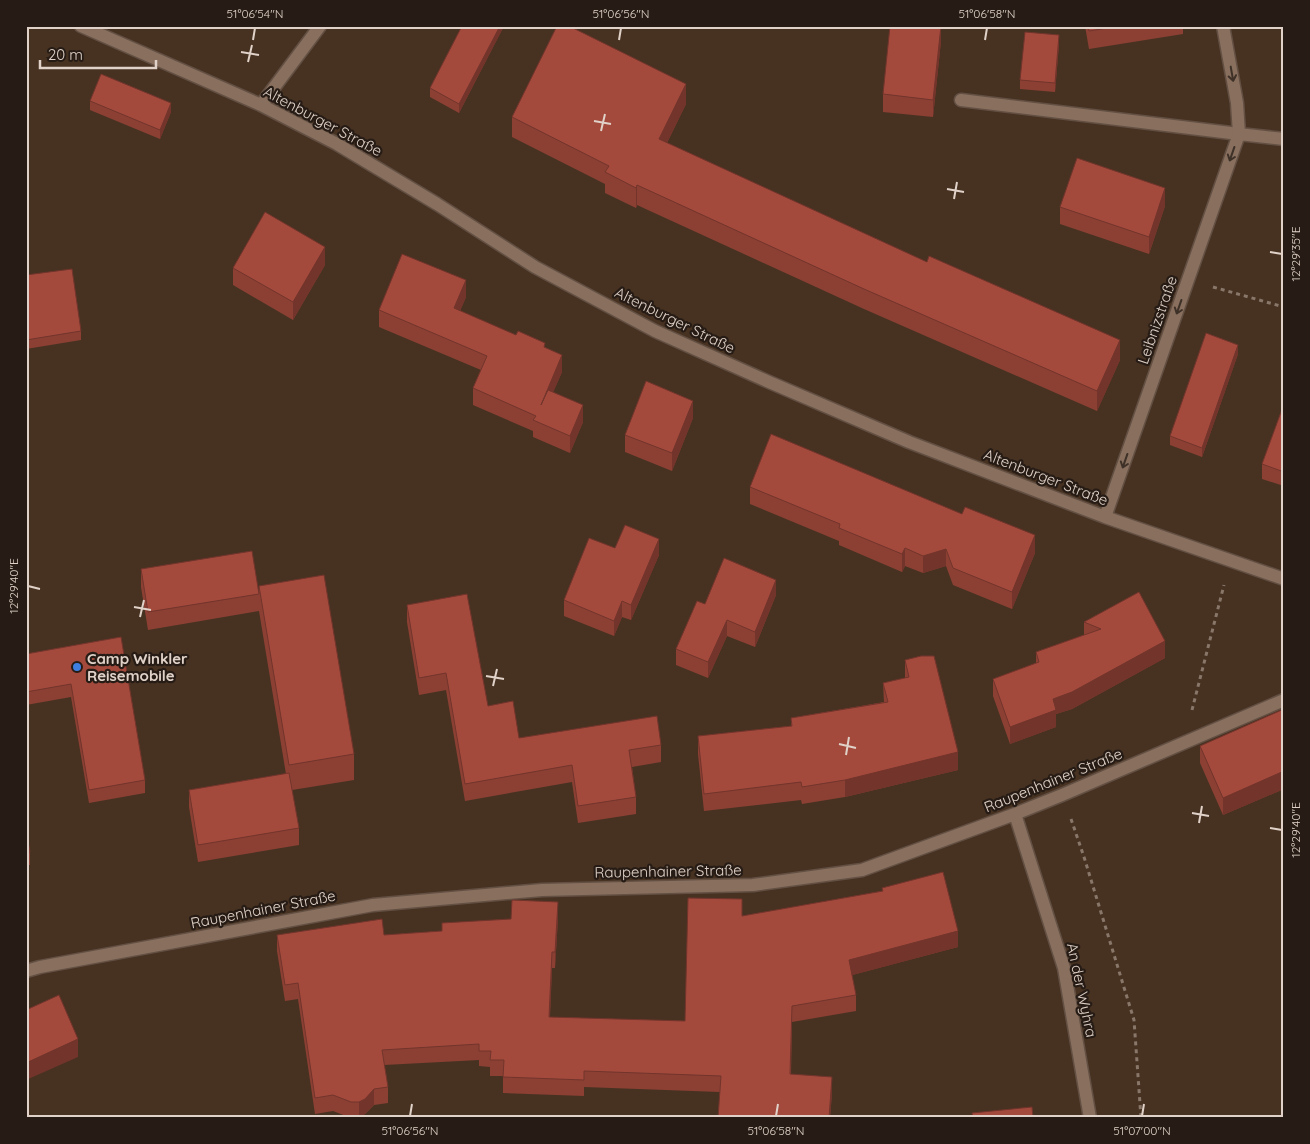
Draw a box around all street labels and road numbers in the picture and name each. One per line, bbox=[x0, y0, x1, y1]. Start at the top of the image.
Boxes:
street label: Altenburger Straße bbox=[260, 82, 386, 160]
street label: Leibnizstraße bbox=[1133, 273, 1181, 367]
street label: Altenburger Straße bbox=[612, 283, 738, 357]
street label: Altenburger Straße bbox=[981, 445, 1111, 509]
street label: Raupenhainer Straße bbox=[981, 744, 1125, 816]
street label: Raupenhainer Straße bbox=[594, 860, 742, 882]
street label: Raupenhainer Straße bbox=[189, 886, 337, 932]
street label: An der Wyhra bbox=[1063, 941, 1101, 1039]

